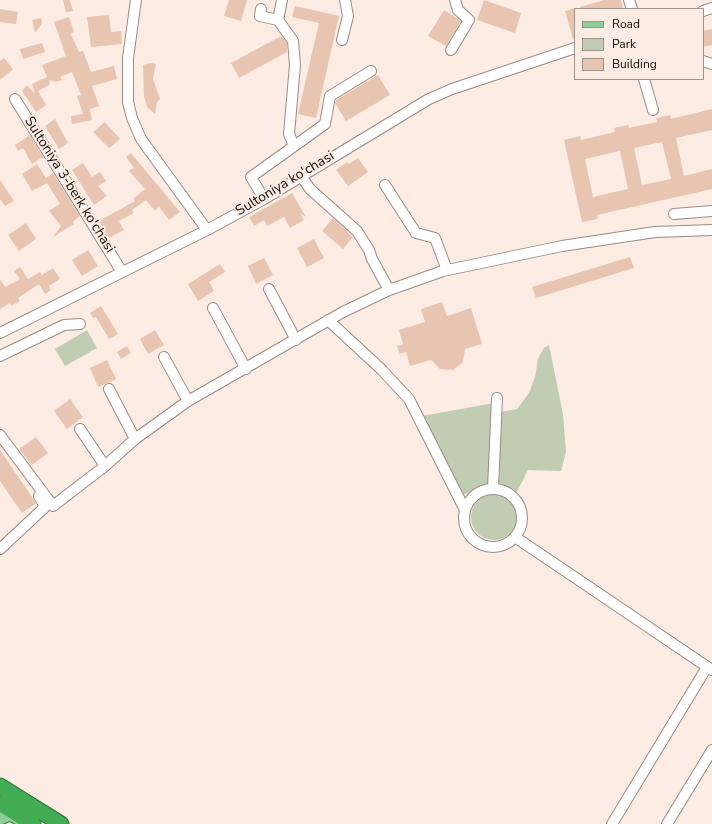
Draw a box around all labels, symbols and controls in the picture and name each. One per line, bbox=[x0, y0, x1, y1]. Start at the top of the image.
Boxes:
legend bbox=[574, 8, 704, 80]
text: Road bbox=[612, 16, 640, 32]
text: Park bbox=[612, 36, 636, 52]
text: Building bbox=[612, 56, 657, 72]
street label: Sultoniya 3-berk ko'chasi bbox=[20, 114, 118, 256]
street label: Sultoniya ko'chasi bbox=[233, 148, 337, 220]

